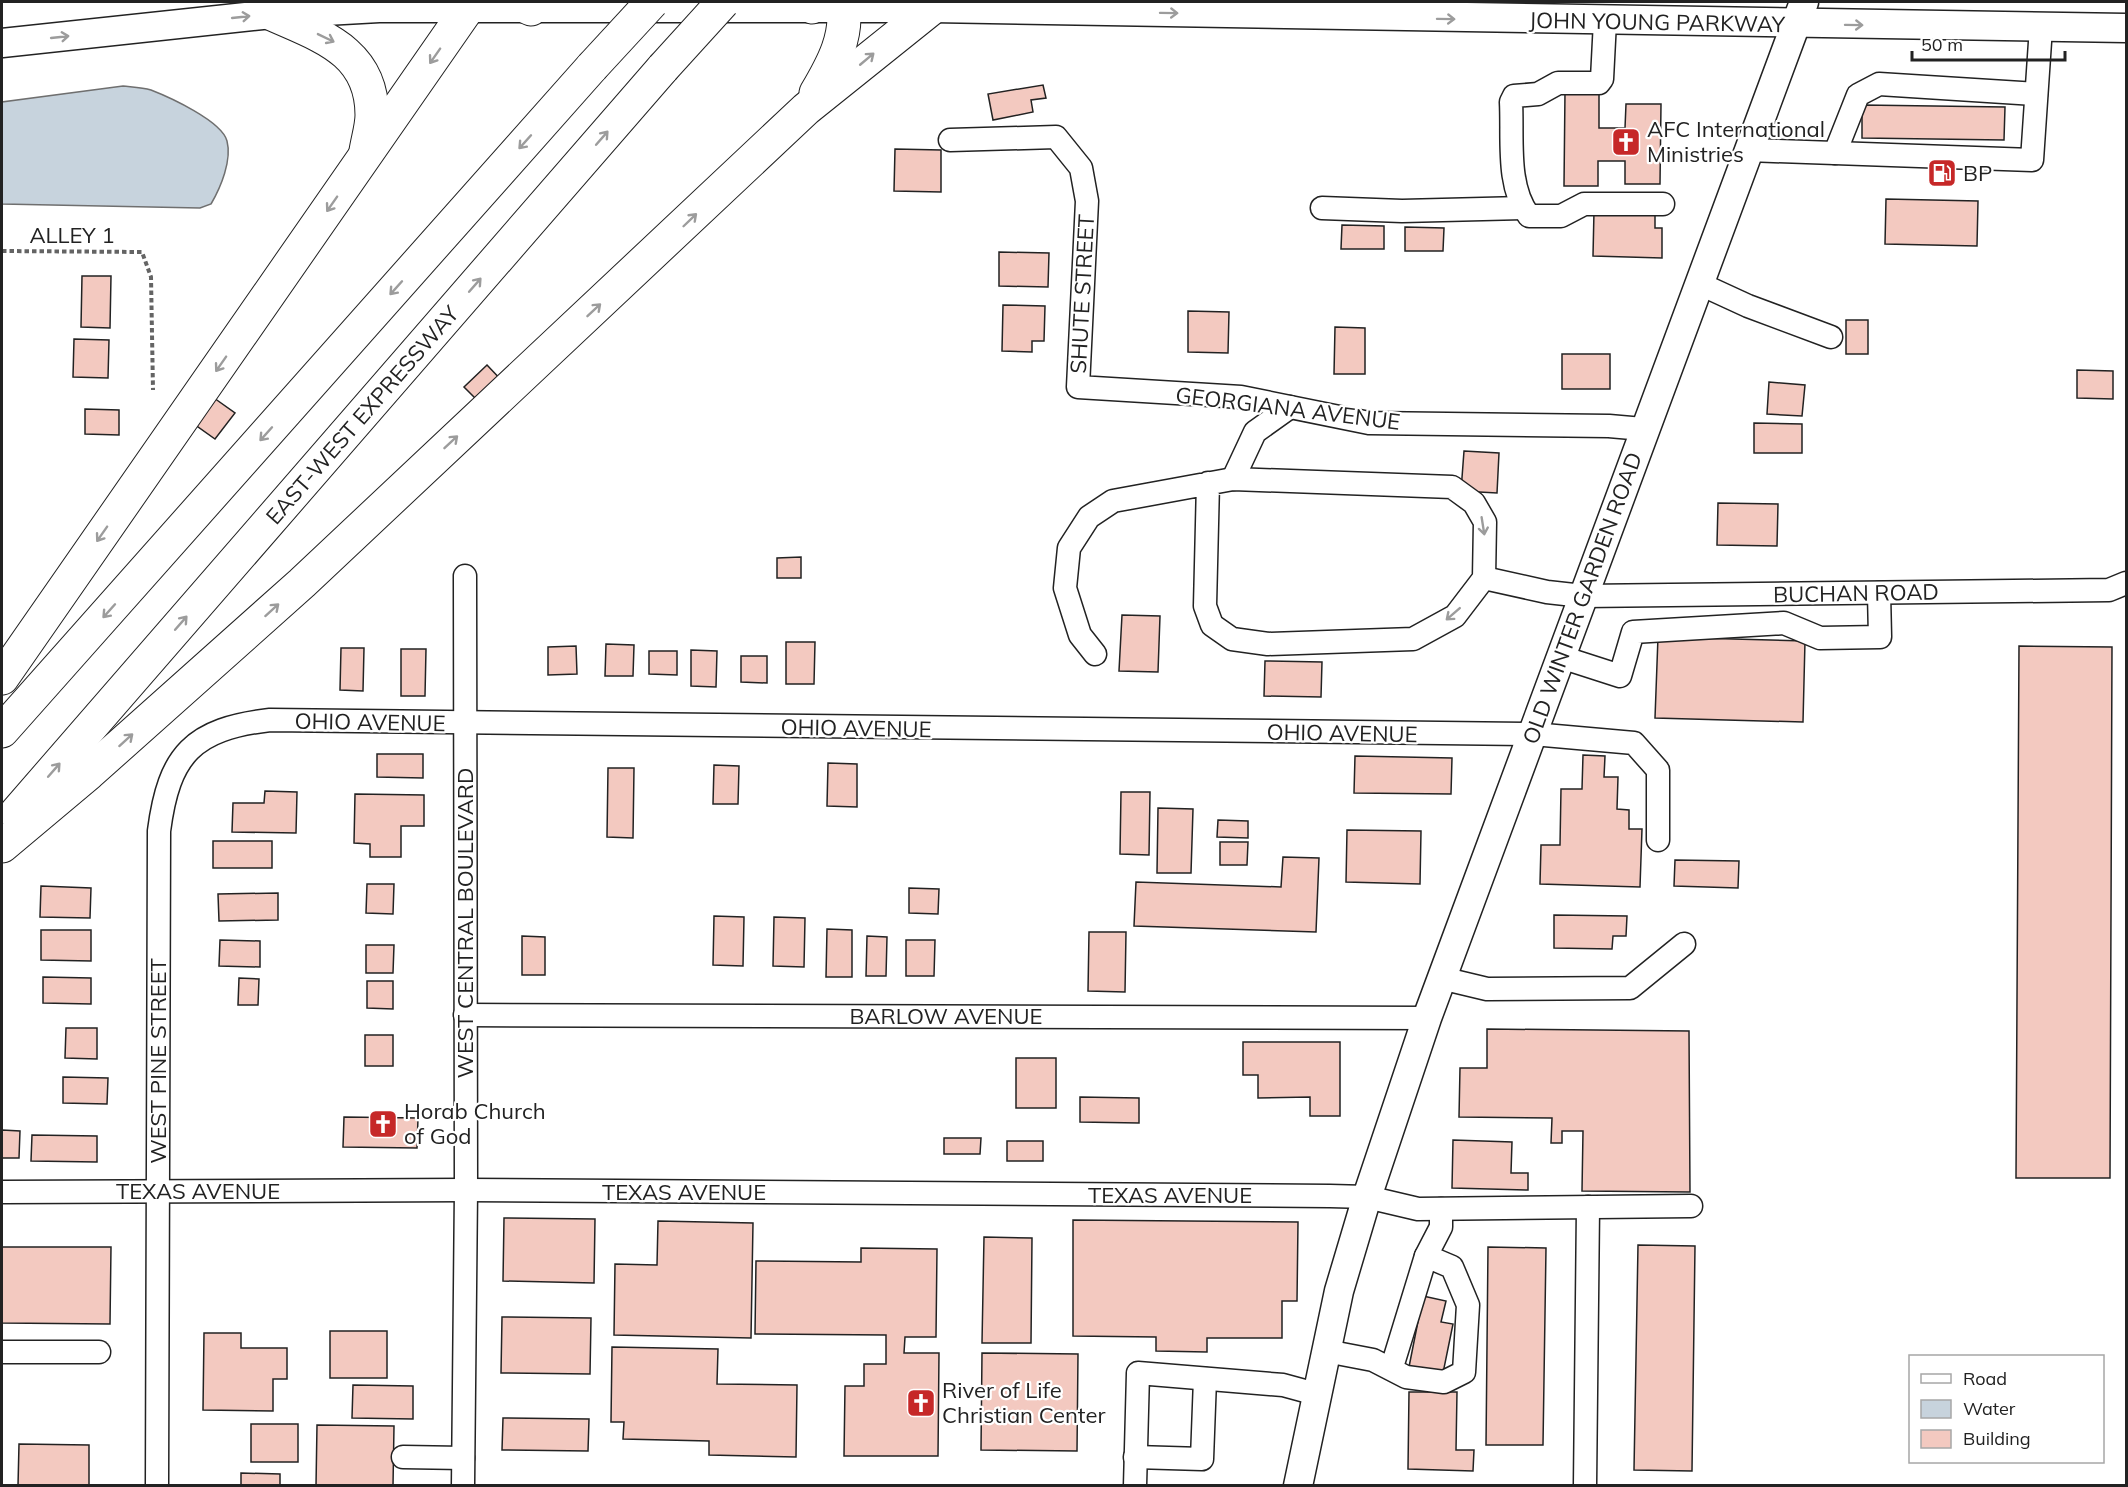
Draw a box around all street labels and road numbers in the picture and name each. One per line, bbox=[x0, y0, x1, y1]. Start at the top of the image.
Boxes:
street label: JOHN YOUNG PARKWAY bbox=[1529, 6, 1786, 38]
street label: SHUTE STREET bbox=[1064, 214, 1100, 374]
street label: ALLEY 1 bbox=[29, 221, 115, 249]
street label: EAST-WEST EXPRESSWAY bbox=[260, 300, 465, 530]
street label: GEORGIANA AVENUE bbox=[1174, 380, 1402, 436]
street label: OLD WINTER GARDEN ROAD bbox=[1516, 448, 1648, 748]
street label: BUCHAN ROAD bbox=[1773, 578, 1939, 608]
street label: OHIO AVENUE bbox=[294, 707, 446, 737]
street label: OHIO AVENUE bbox=[780, 713, 932, 743]
street label: OHIO AVENUE bbox=[1266, 718, 1418, 748]
street label: WEST CENTRAL BOULEVARD bbox=[451, 768, 479, 1078]
street label: WEST PINE STREET bbox=[144, 958, 172, 1164]
street label: BARLOW AVENUE bbox=[850, 1002, 1042, 1030]
street label: TEXAS AVENUE bbox=[116, 1177, 280, 1205]
street label: TEXAS AVENUE bbox=[602, 1178, 766, 1206]
street label: TEXAS AVENUE bbox=[1088, 1181, 1252, 1209]

